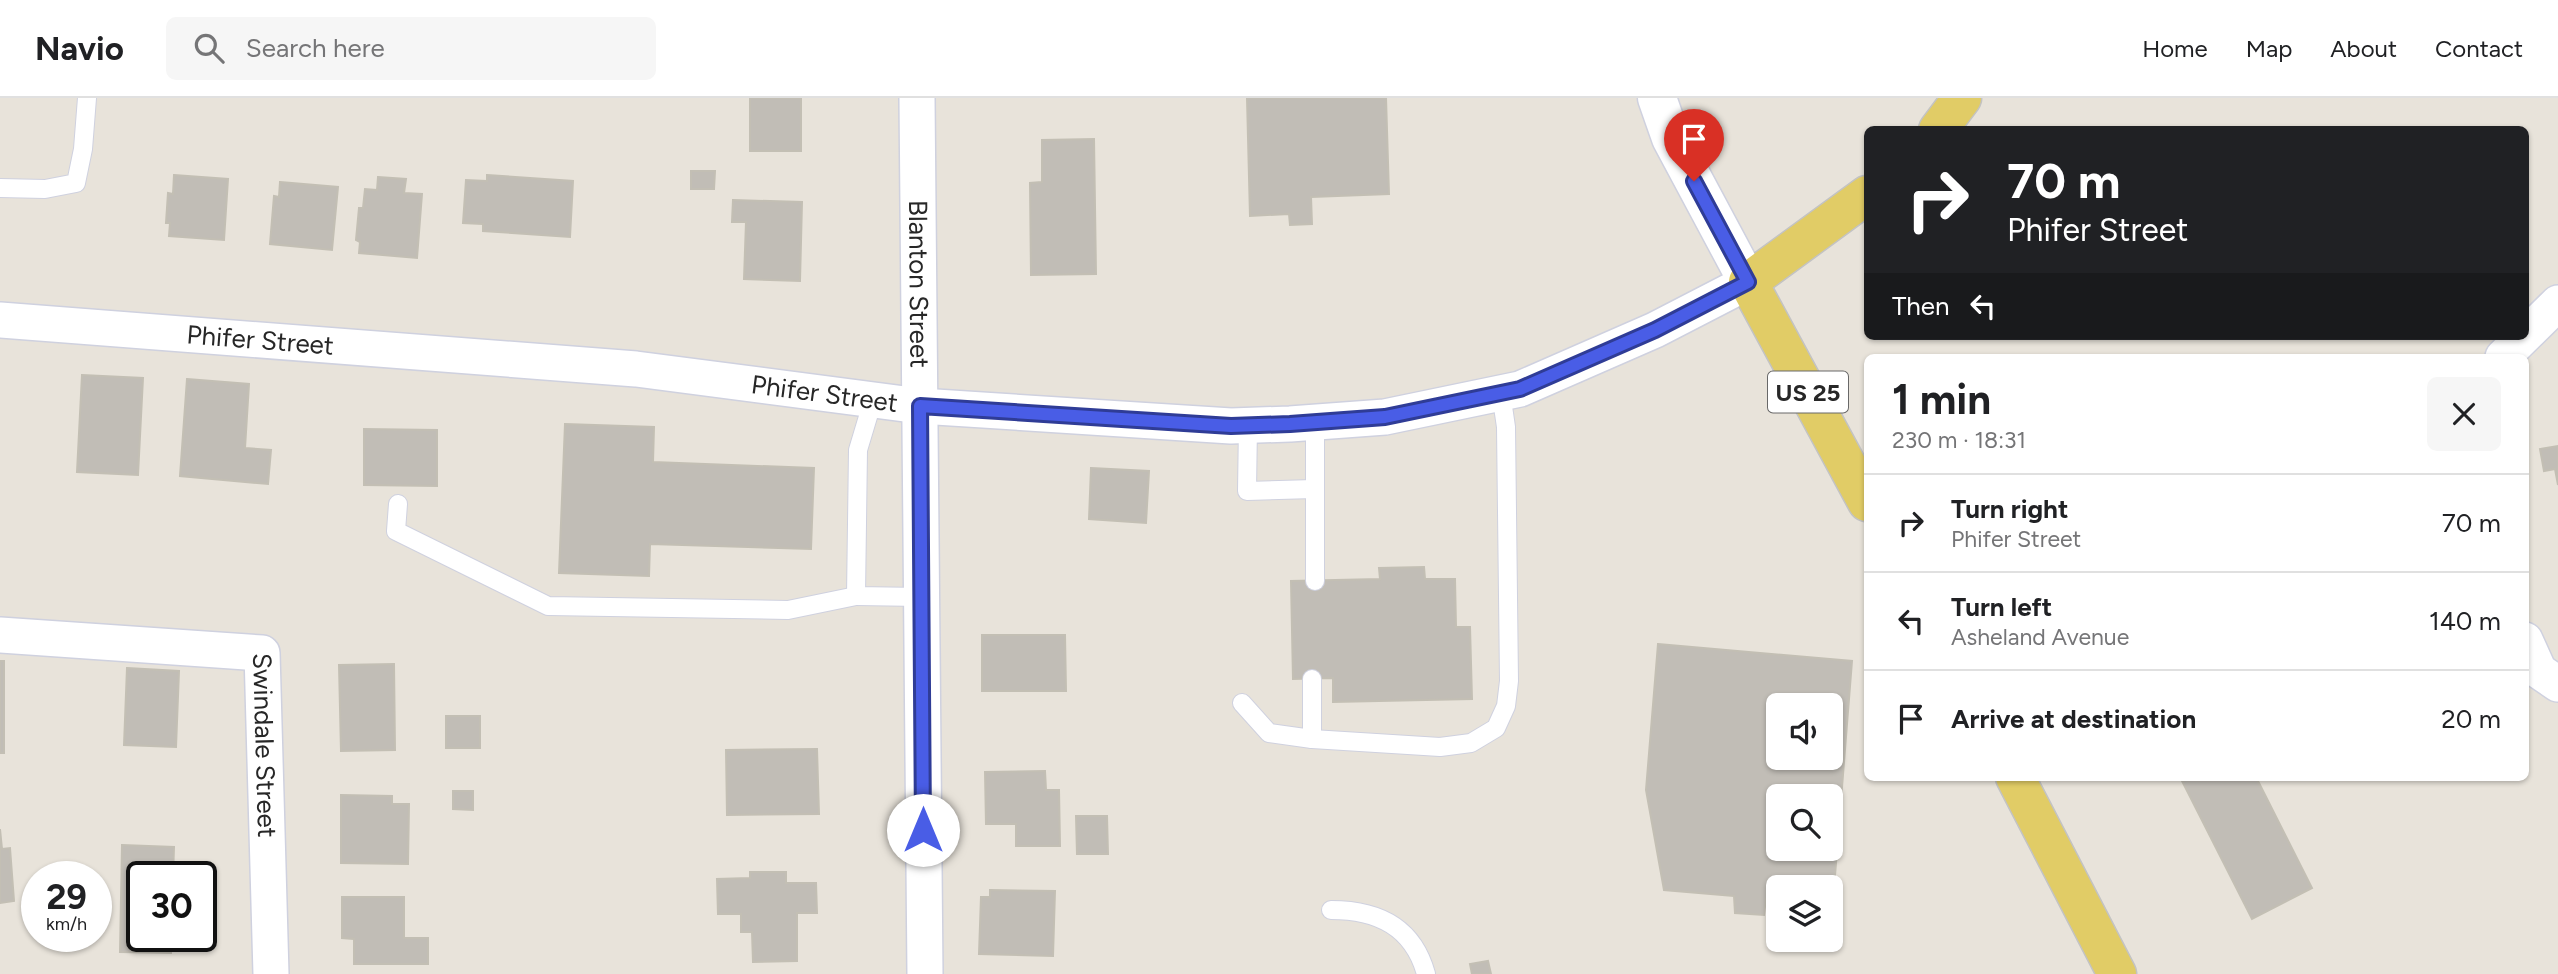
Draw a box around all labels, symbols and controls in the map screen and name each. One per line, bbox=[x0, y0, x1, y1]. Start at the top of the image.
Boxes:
search box bbox=[166, 17, 656, 80]
text: Navio bbox=[35, 29, 124, 68]
icon: search bbox=[190, 29, 228, 67]
text: Search here bbox=[246, 32, 385, 64]
text: Home bbox=[2142, 34, 2208, 63]
text: Map bbox=[2246, 34, 2292, 63]
text: About bbox=[2330, 34, 2397, 63]
text: Contact bbox=[2435, 34, 2523, 63]
pin bbox=[1664, 109, 1724, 181]
icon: arrive bbox=[1675, 120, 1713, 158]
text: 70 m bbox=[2007, 151, 2120, 210]
icon: right bbox=[1892, 154, 1983, 245]
street label: Blanton Street bbox=[902, 200, 935, 368]
text: Phifer Street bbox=[2007, 211, 2188, 249]
icon: left bbox=[1964, 287, 2002, 325]
text: Then bbox=[1892, 290, 1950, 322]
street label: Phifer Street bbox=[186, 318, 335, 362]
street label: Phifer Street bbox=[749, 368, 900, 419]
road number: US 25 bbox=[1768, 372, 1848, 412]
text: 1 min bbox=[1892, 374, 1991, 425]
button: close bbox=[2427, 377, 2501, 451]
text: 230 m · 18:31 bbox=[1892, 426, 2026, 454]
text: Turn right bbox=[1951, 493, 2068, 525]
icon: right bbox=[1892, 504, 1930, 542]
text: 70 m bbox=[2442, 507, 2501, 539]
text: Phifer Street bbox=[1951, 525, 2081, 553]
text: Turn left bbox=[1951, 591, 2052, 623]
icon: left bbox=[1892, 602, 1930, 640]
text: 140 m bbox=[2429, 605, 2501, 637]
text: Asheland Avenue bbox=[1951, 623, 2129, 651]
street label: Swindale Street bbox=[246, 653, 283, 838]
map controls bbox=[1766, 693, 1843, 952]
button: sound bbox=[1766, 693, 1843, 770]
icon: arrive bbox=[1892, 700, 1930, 738]
text: Arrive at destination bbox=[1951, 703, 2196, 735]
text: 20 m bbox=[2441, 703, 2501, 735]
button: search bbox=[1766, 784, 1843, 861]
position arrow bbox=[886, 793, 960, 867]
speed limit sign: 30 bbox=[126, 861, 217, 952]
button: layers bbox=[1766, 875, 1843, 952]
text: 29 bbox=[46, 876, 87, 918]
text: km/h bbox=[46, 913, 87, 935]

